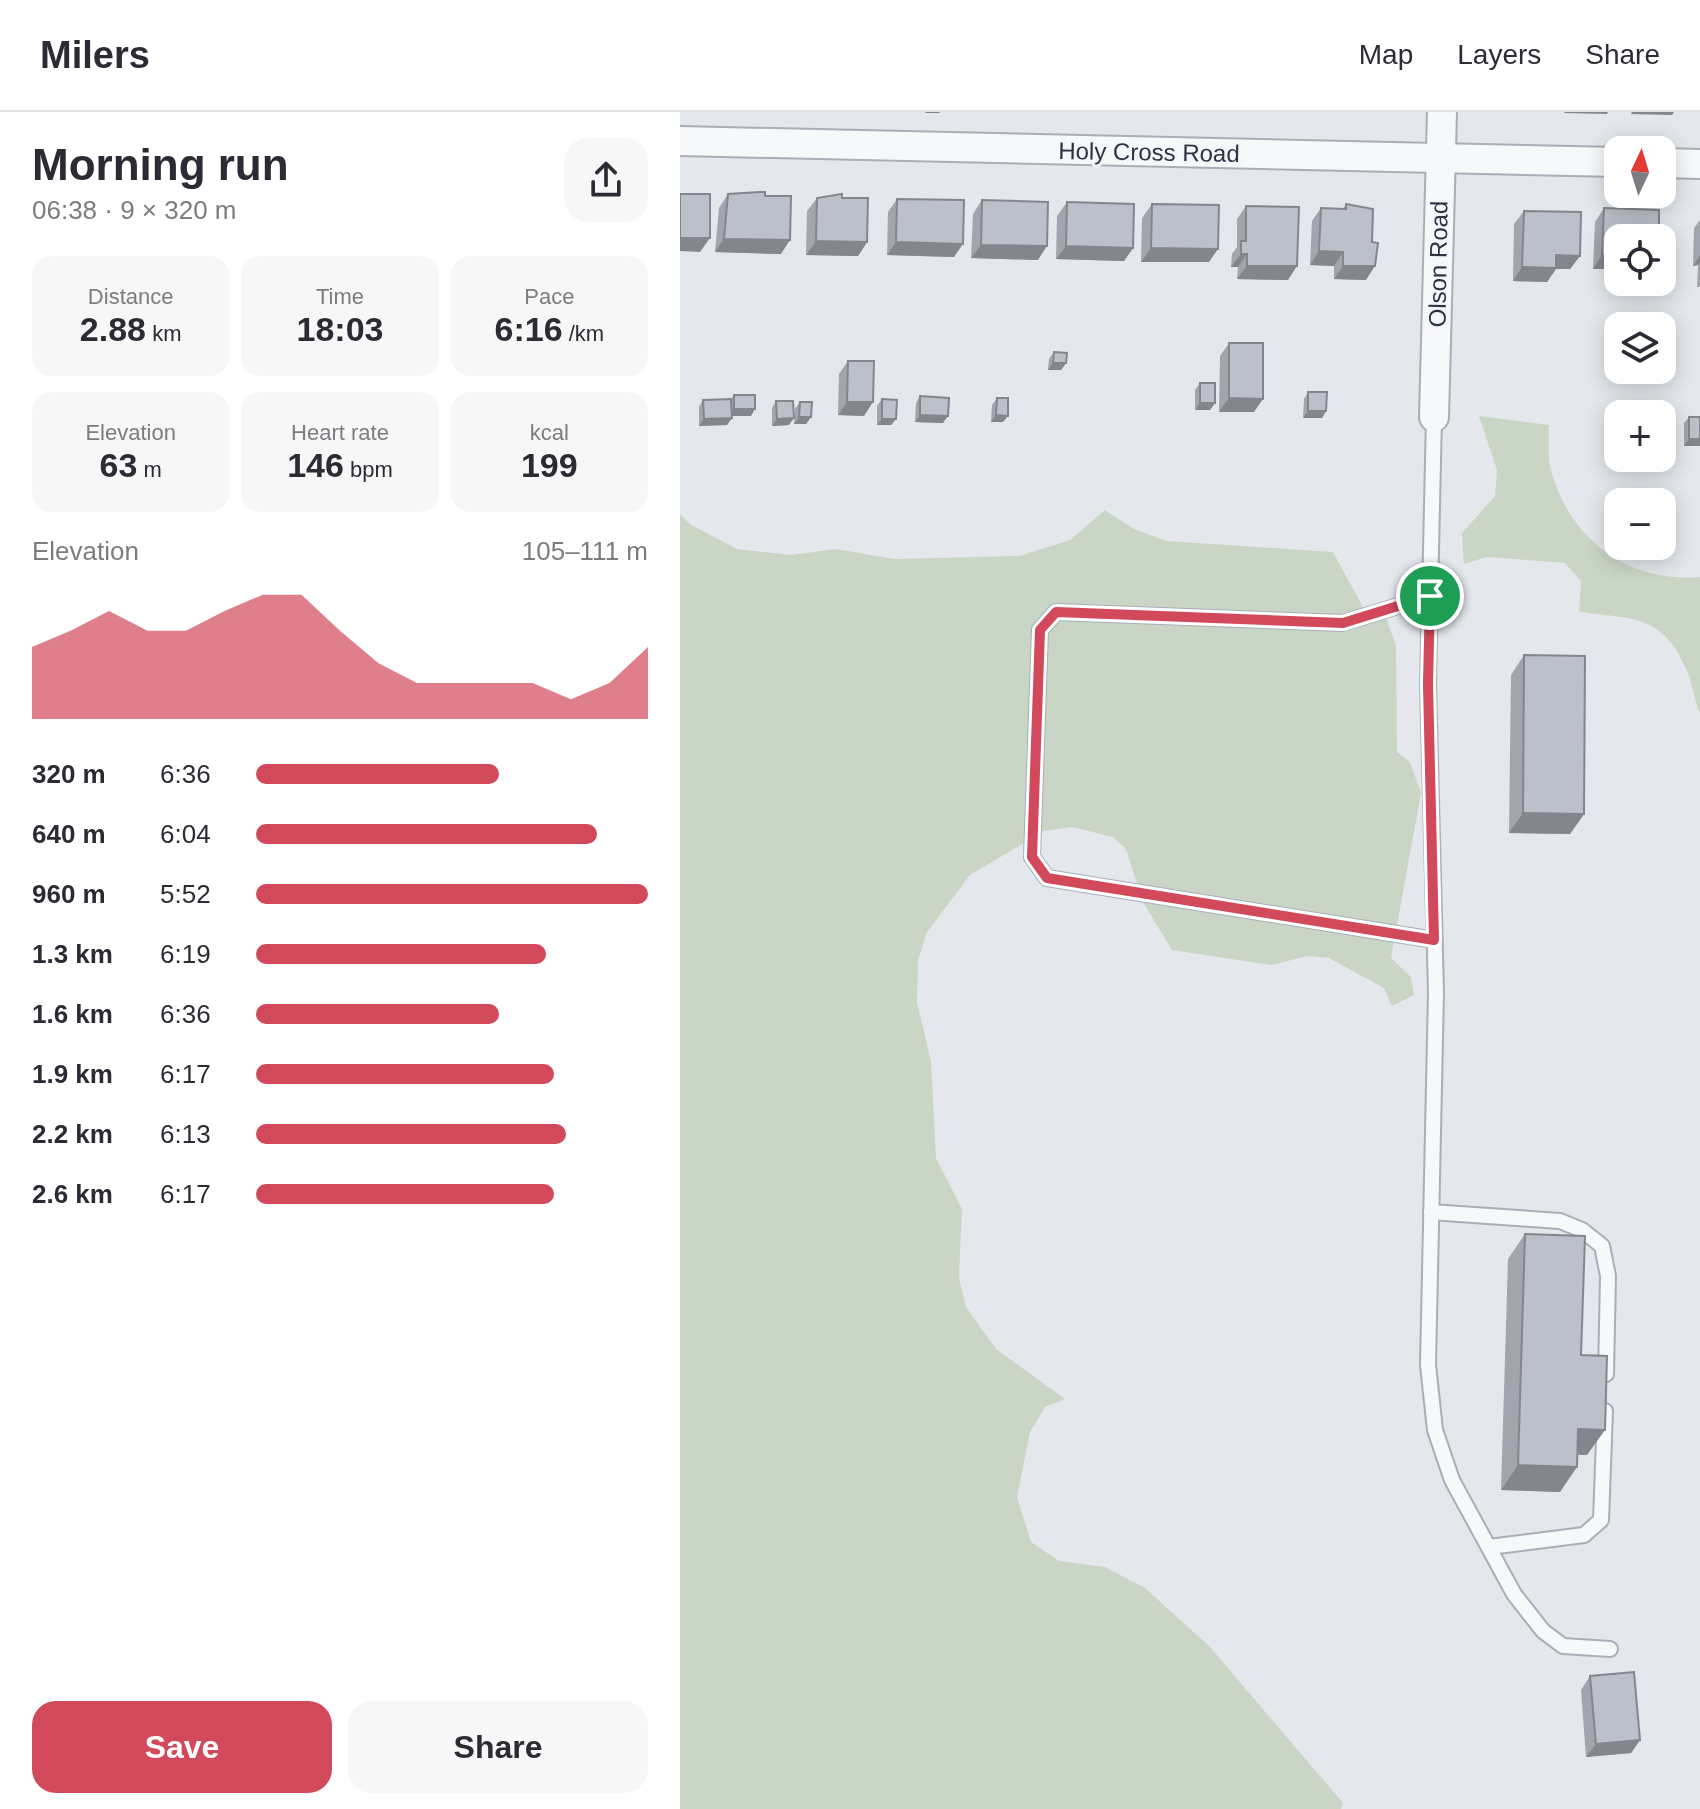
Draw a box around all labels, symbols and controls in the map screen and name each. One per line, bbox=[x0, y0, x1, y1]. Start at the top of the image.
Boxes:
text: Milers bbox=[40, 34, 150, 76]
text: Map bbox=[1359, 39, 1413, 70]
text: Layers bbox=[1457, 39, 1541, 70]
text: Share bbox=[1585, 39, 1660, 70]
north arrow bbox=[1604, 136, 1676, 208]
map controls bbox=[1604, 136, 1676, 560]
street label: Holy Cross Road bbox=[1058, 137, 1240, 167]
button: share bbox=[564, 138, 648, 222]
text: Morning run bbox=[32, 140, 289, 189]
text: 06:38 · 9 × 320 m bbox=[32, 195, 237, 225]
street label: Olson Road bbox=[1423, 200, 1453, 328]
button: locate bbox=[1604, 224, 1676, 296]
text: Distance bbox=[88, 284, 173, 309]
text: Time bbox=[316, 284, 364, 309]
text: Pace bbox=[524, 284, 574, 309]
text: 2.88 bbox=[80, 310, 146, 348]
text: 18:03 bbox=[297, 310, 383, 348]
text: 6:16 bbox=[495, 310, 563, 348]
button: layers bbox=[1604, 312, 1676, 384]
text: km bbox=[146, 321, 181, 346]
text: /km bbox=[563, 321, 604, 346]
button: + bbox=[1604, 400, 1676, 472]
text: Elevation bbox=[85, 420, 176, 445]
text: Heart rate bbox=[291, 420, 389, 445]
text: kcal bbox=[530, 420, 569, 445]
text: 63 bbox=[100, 446, 137, 484]
text: 146 bbox=[287, 446, 344, 484]
text: 199 bbox=[521, 446, 578, 484]
text: m bbox=[137, 457, 162, 482]
text: bpm bbox=[344, 457, 393, 482]
button: − bbox=[1604, 488, 1676, 560]
text: Elevation bbox=[32, 536, 139, 566]
text: 105–111 m bbox=[522, 536, 648, 566]
pin bbox=[1396, 562, 1464, 630]
icon: arrive bbox=[1408, 574, 1452, 618]
text: 320 m bbox=[32, 759, 106, 789]
text: 6:36 bbox=[160, 759, 211, 789]
text: 640 m bbox=[32, 819, 106, 849]
text: 6:04 bbox=[160, 819, 211, 849]
text: 960 m bbox=[32, 879, 106, 909]
text: 5:52 bbox=[160, 879, 211, 909]
text: 1.3 km bbox=[32, 939, 113, 969]
text: 6:19 bbox=[160, 939, 211, 969]
text: 1.6 km bbox=[32, 999, 113, 1029]
text: 6:36 bbox=[160, 999, 211, 1029]
text: 1.9 km bbox=[32, 1059, 113, 1089]
text: 6:17 bbox=[160, 1059, 211, 1089]
text: 2.2 km bbox=[32, 1119, 113, 1149]
text: 6:13 bbox=[160, 1119, 211, 1149]
text: 2.6 km bbox=[32, 1179, 113, 1209]
text: 6:17 bbox=[160, 1179, 211, 1209]
button: Save bbox=[32, 1701, 332, 1793]
button: Share bbox=[348, 1701, 648, 1793]

